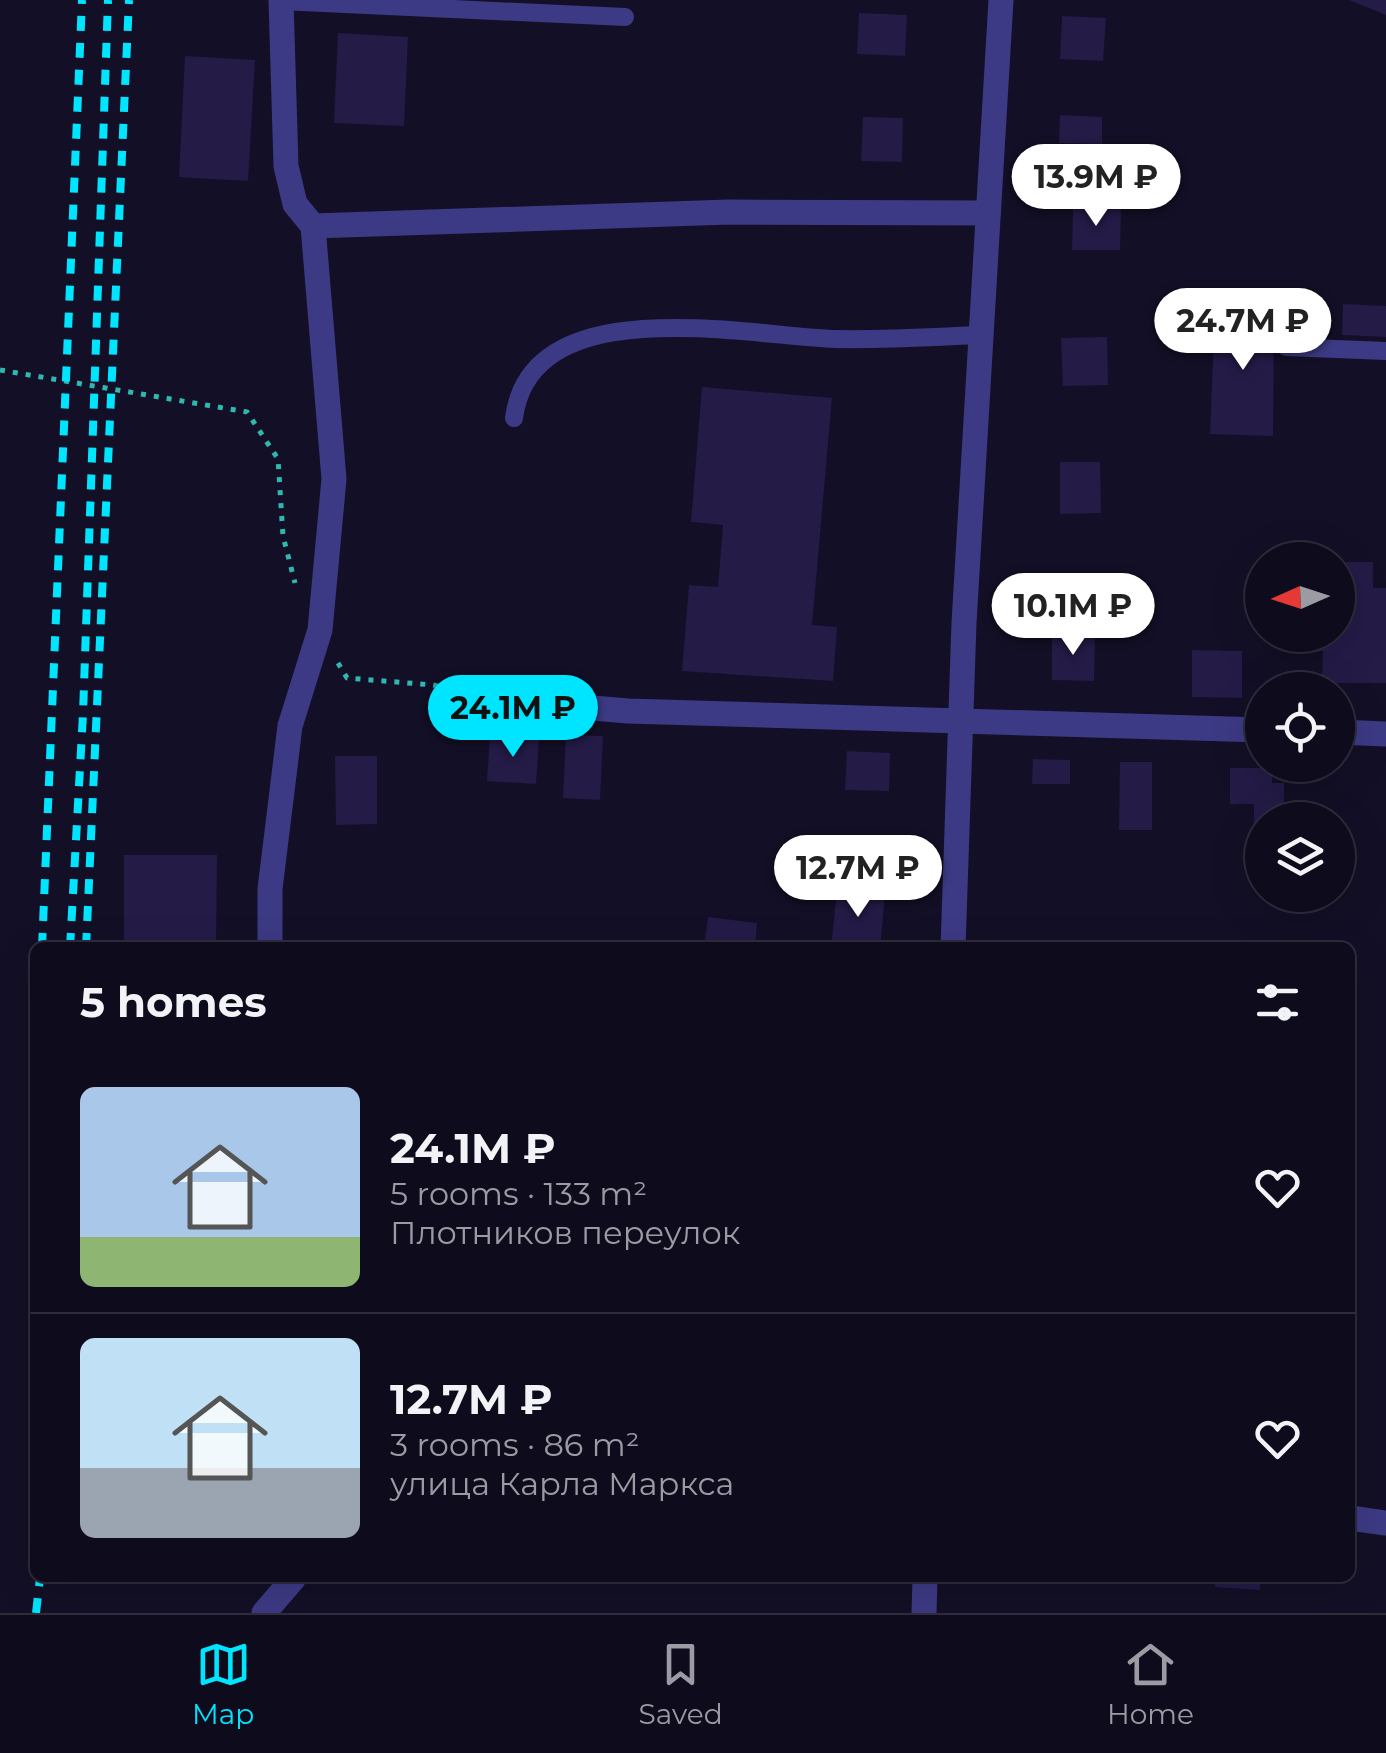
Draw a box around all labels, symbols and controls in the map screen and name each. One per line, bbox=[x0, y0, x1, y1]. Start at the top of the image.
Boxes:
pin: 13.9M ₽ bbox=[1004, 144, 1188, 229]
text: 13.9M ₽ bbox=[1034, 157, 1158, 196]
pin: 24.7M ₽ bbox=[1151, 288, 1335, 373]
text: 24.7M ₽ bbox=[1176, 301, 1310, 340]
north arrow bbox=[1245, 542, 1355, 652]
map controls bbox=[1245, 542, 1355, 912]
pin: 10.1M ₽ bbox=[981, 573, 1165, 658]
text: 10.1M ₽ bbox=[1014, 586, 1132, 625]
button: locate bbox=[1245, 672, 1355, 782]
pin: 24.1M ₽ bbox=[421, 675, 605, 760]
text: 24.1M ₽ bbox=[450, 688, 576, 727]
button: layers bbox=[1245, 802, 1355, 912]
pin: 12.7M ₽ bbox=[766, 835, 950, 920]
text: 12.7M ₽ bbox=[796, 848, 920, 887]
icon: filters bbox=[1250, 975, 1305, 1030]
text: 5 homes bbox=[80, 976, 267, 1028]
text: 24.1M ₽ bbox=[390, 1122, 556, 1174]
icon: home bbox=[160, 1127, 280, 1247]
icon: heart bbox=[1250, 1160, 1305, 1215]
text: 5 rooms · 133 m² bbox=[390, 1174, 647, 1213]
text: Плотников переулок bbox=[390, 1213, 740, 1252]
text: 12.7M ₽ bbox=[390, 1373, 553, 1425]
icon: home bbox=[160, 1378, 280, 1498]
icon: heart bbox=[1250, 1411, 1305, 1466]
text: 3 rooms · 86 m² bbox=[390, 1425, 639, 1464]
text: улица Карла Маркса bbox=[390, 1464, 734, 1503]
tab: Map bbox=[192, 1637, 254, 1731]
tab: Saved bbox=[639, 1637, 723, 1731]
tab: Home bbox=[1107, 1637, 1194, 1731]

